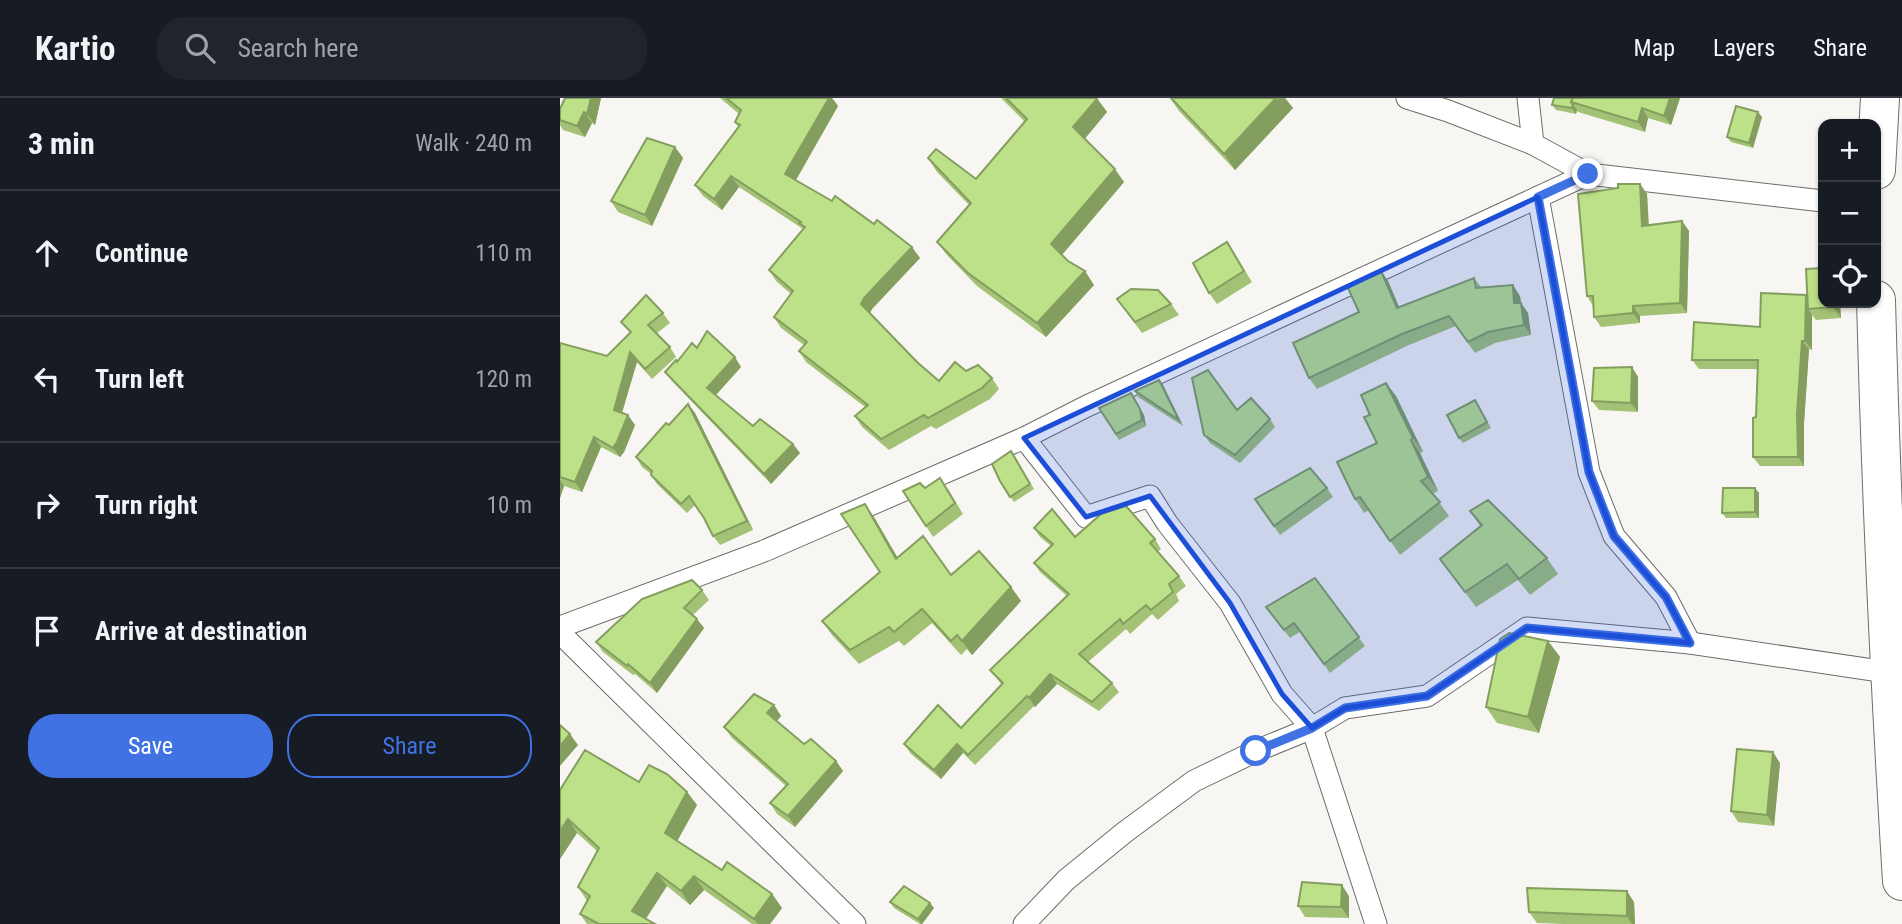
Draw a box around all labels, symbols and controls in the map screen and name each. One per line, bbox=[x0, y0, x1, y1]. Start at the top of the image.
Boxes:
search box bbox=[157, 17, 647, 80]
text: Kartio bbox=[35, 29, 115, 68]
icon: search bbox=[181, 29, 219, 67]
text: Search here bbox=[237, 33, 358, 63]
text: Map bbox=[1634, 34, 1675, 62]
text: Layers bbox=[1713, 34, 1775, 62]
text: Share bbox=[1813, 34, 1867, 62]
map controls bbox=[1818, 119, 1881, 308]
button: + bbox=[1818, 119, 1881, 182]
text: 3 min bbox=[28, 126, 95, 161]
text: Walk · 240 m bbox=[415, 130, 532, 157]
route end bbox=[1572, 158, 1603, 189]
button: − bbox=[1818, 182, 1881, 245]
icon: ahead bbox=[28, 234, 66, 272]
text: Continue bbox=[95, 238, 188, 268]
text: 110 m bbox=[475, 240, 532, 267]
button: locate bbox=[1818, 245, 1881, 308]
icon: left bbox=[28, 360, 66, 398]
text: Turn left bbox=[95, 364, 184, 394]
text: 120 m bbox=[475, 366, 532, 393]
icon: right bbox=[28, 486, 66, 524]
text: Turn right bbox=[95, 490, 197, 520]
text: 10 m bbox=[487, 492, 532, 519]
icon: arrive bbox=[28, 612, 66, 650]
text: Arrive at destination bbox=[95, 616, 307, 646]
button: Save bbox=[28, 714, 273, 778]
button: Share bbox=[287, 714, 532, 778]
route start bbox=[1240, 735, 1271, 766]

